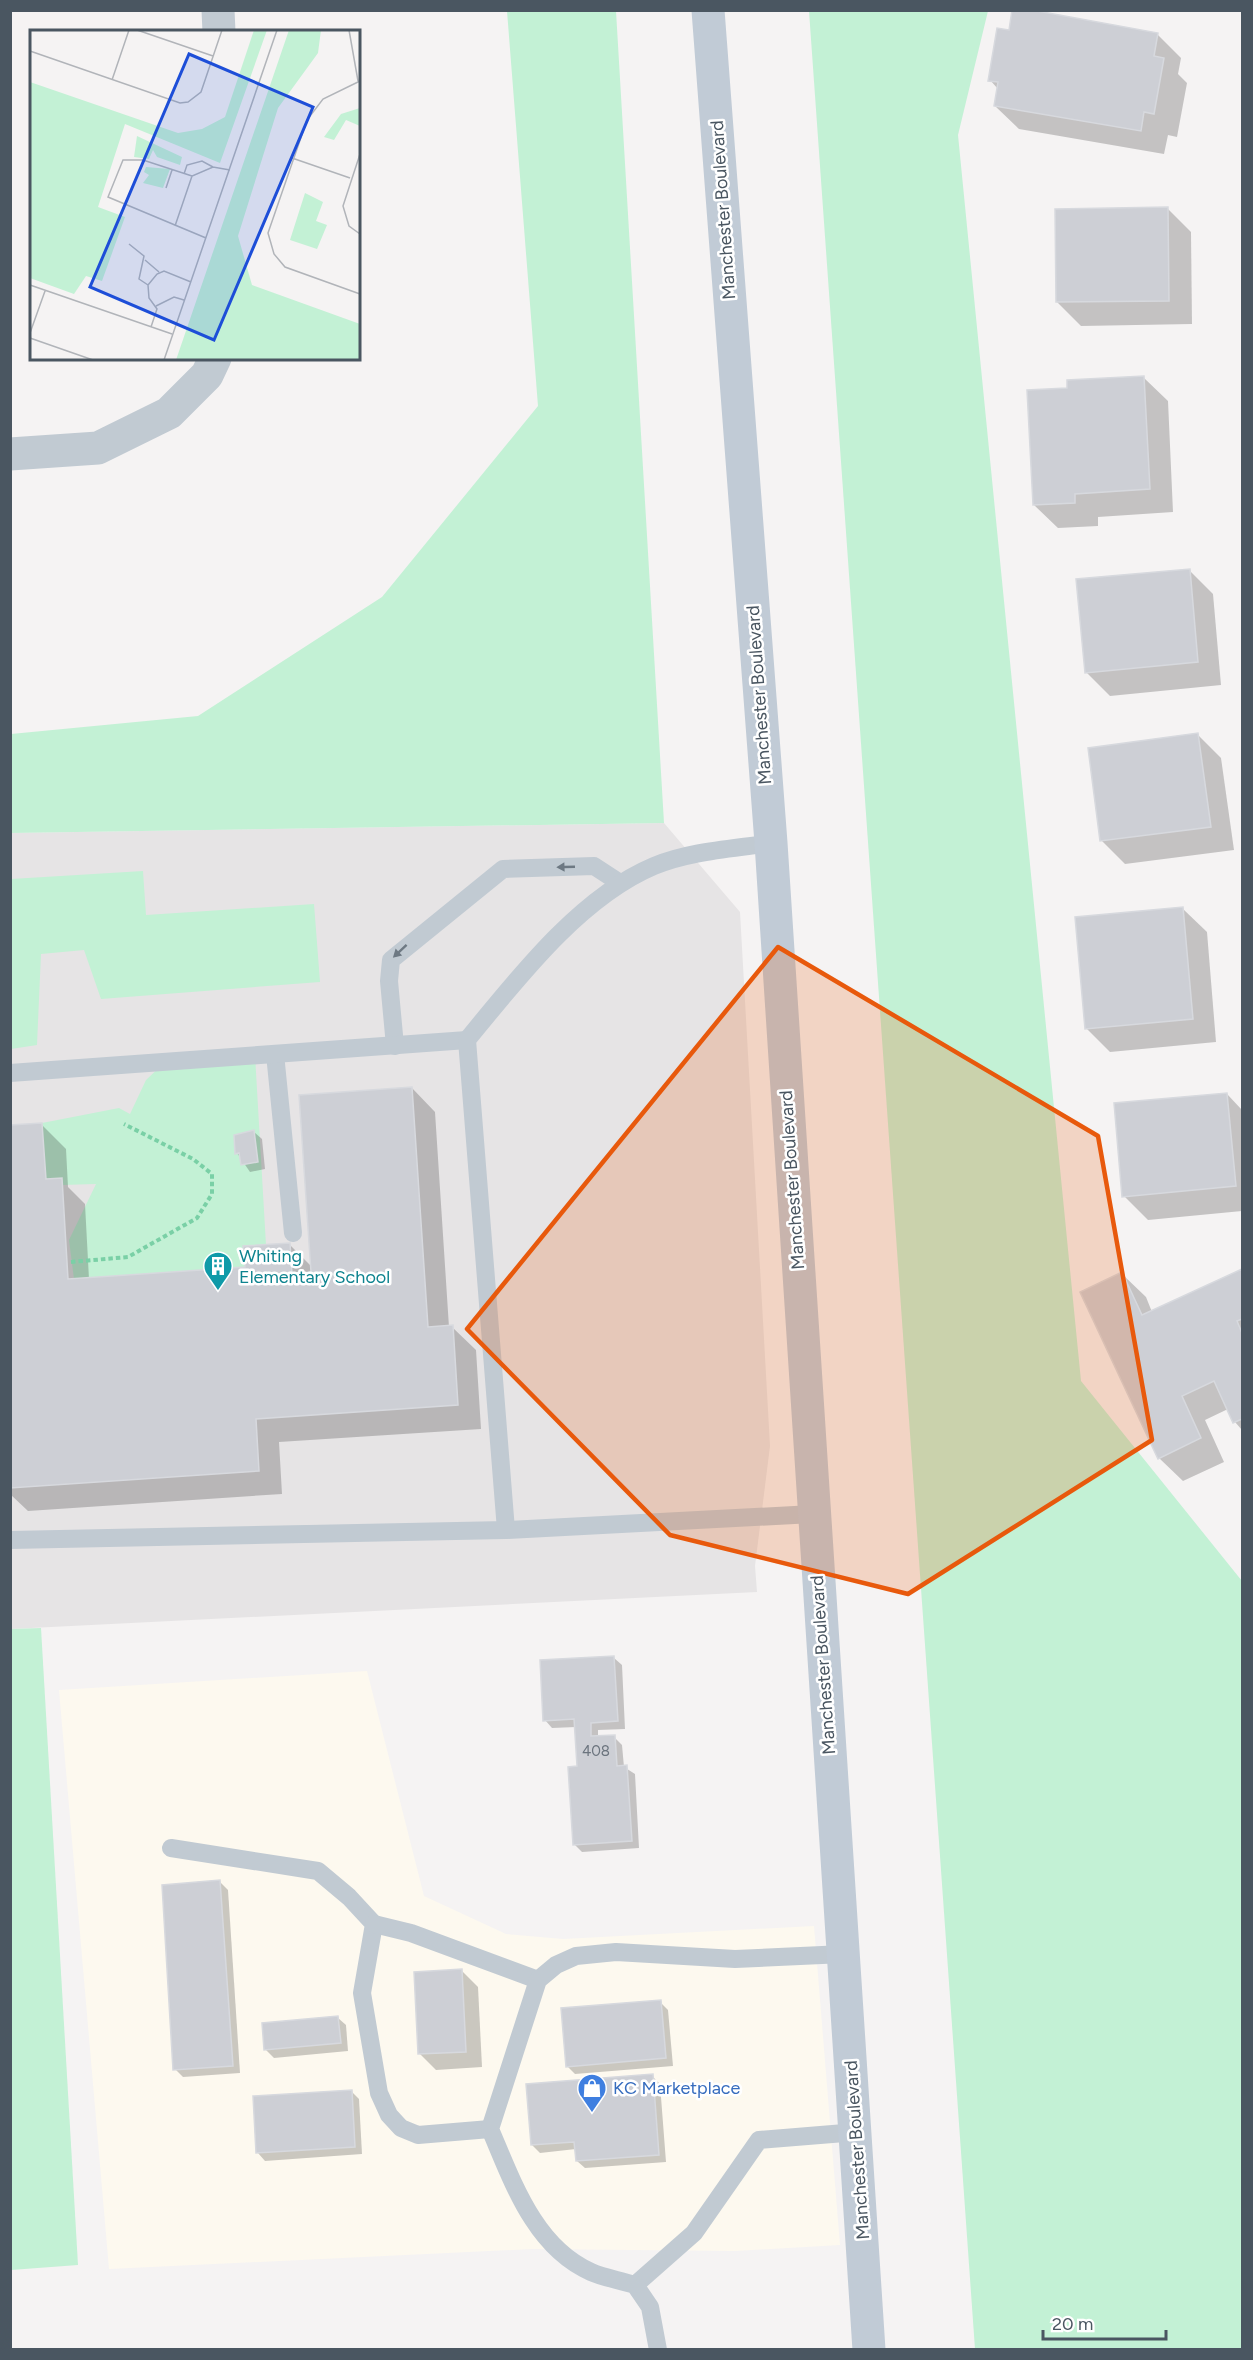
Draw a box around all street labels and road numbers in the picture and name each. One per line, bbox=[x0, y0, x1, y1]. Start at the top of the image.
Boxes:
street label: Manchester Boulevard bbox=[706, 120, 740, 300]
street label: Manchester Boulevard bbox=[742, 605, 776, 785]
street label: Manchester Boulevard bbox=[775, 1090, 809, 1270]
street label: Manchester Boulevard bbox=[806, 1575, 840, 1755]
street label: Manchester Boulevard bbox=[840, 2060, 874, 2240]

